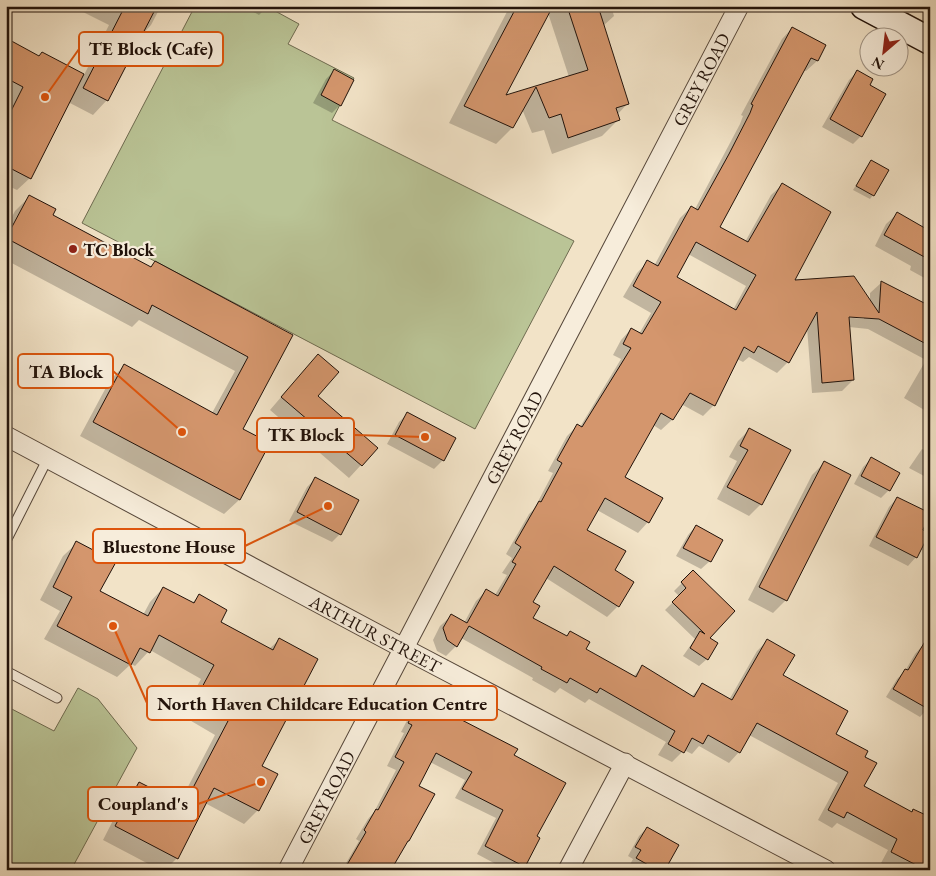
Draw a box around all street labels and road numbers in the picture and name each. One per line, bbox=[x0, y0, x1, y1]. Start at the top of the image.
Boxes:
street label: GREY ROAD bbox=[667, 29, 735, 130]
street label: GREY ROAD bbox=[480, 387, 548, 488]
street label: ARTHUR STREET bbox=[305, 588, 446, 678]
street label: GREY ROAD bbox=[292, 747, 360, 848]

